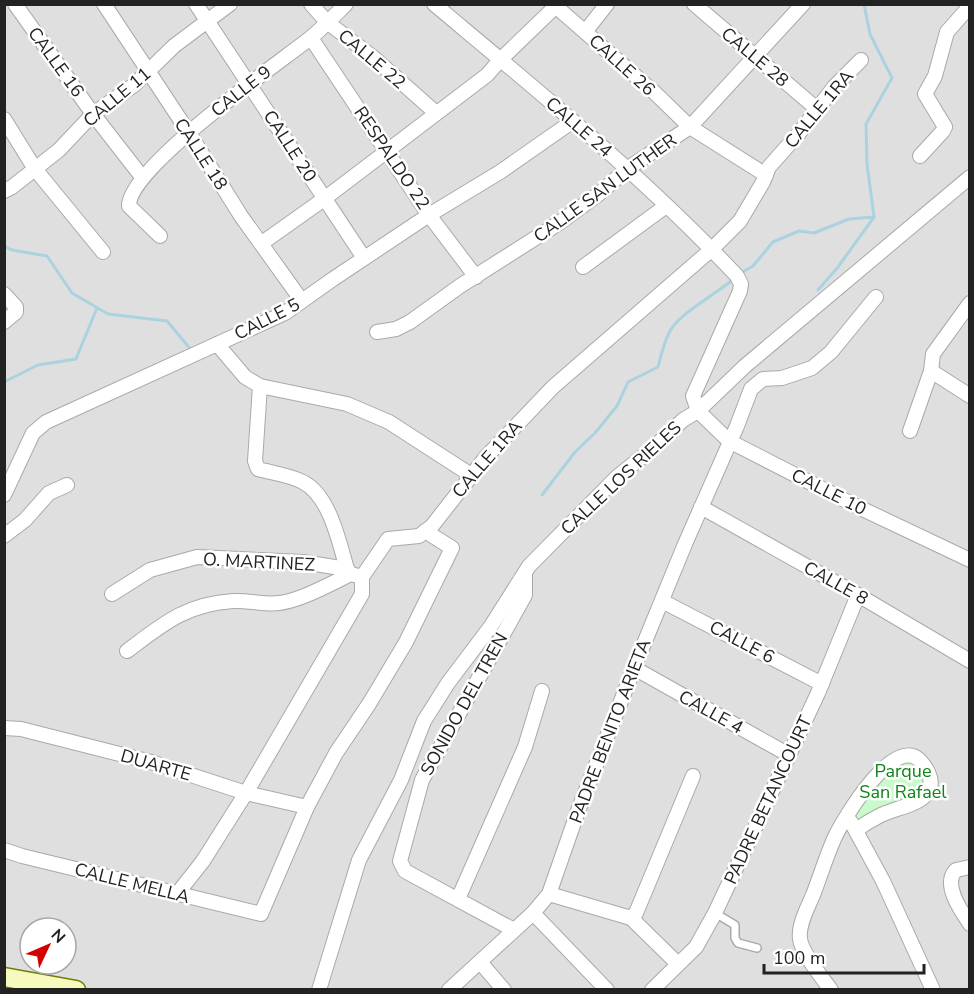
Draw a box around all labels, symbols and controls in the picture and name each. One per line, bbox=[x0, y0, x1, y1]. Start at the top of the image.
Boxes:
street label: CALLE 16 bbox=[22, 22, 90, 102]
street label: CALLE 28 bbox=[716, 22, 794, 92]
street label: CALLE 22 bbox=[333, 24, 411, 94]
street label: CALLE 26 bbox=[584, 29, 660, 101]
street label: CALLE 9 bbox=[206, 60, 276, 122]
street label: CALLE 11 bbox=[78, 62, 156, 132]
street label: CALLE 1RA bbox=[779, 65, 859, 153]
street label: CALLE 24 bbox=[540, 91, 618, 163]
street label: RESPALDO 22 bbox=[349, 102, 435, 214]
street label: CALLE 20 bbox=[258, 105, 322, 187]
street label: CALLE 18 bbox=[169, 113, 233, 195]
street label: CALLE SAN LUTHER bbox=[529, 128, 681, 248]
street label: CALLE 5 bbox=[230, 292, 304, 346]
street label: CALLE 1RA bbox=[447, 415, 527, 503]
street label: CALLE LOS RIELES bbox=[556, 416, 686, 540]
street label: CALLE 10 bbox=[787, 463, 871, 521]
street label: O. MARTINEZ bbox=[202, 547, 316, 577]
street label: CALLE 8 bbox=[799, 555, 873, 611]
street label: CALLE 6 bbox=[705, 615, 779, 669]
street label: SONIDO DEL TREN bbox=[415, 628, 513, 780]
street label: PADRE BENITO ARIETA bbox=[564, 635, 656, 827]
street label: CALLE 4 bbox=[674, 684, 748, 740]
street label: PADRE BETANCOURT bbox=[718, 712, 818, 888]
street label: DUARTE bbox=[118, 743, 194, 787]
park label: Parque San Rafael bbox=[859, 759, 947, 804]
street label: CALLE MELLA bbox=[72, 857, 192, 909]
north arrow bbox=[18, 916, 78, 976]
text: N bbox=[46, 924, 70, 948]
scale bar bbox=[764, 937, 924, 975]
text: 100 m bbox=[773, 946, 825, 970]

